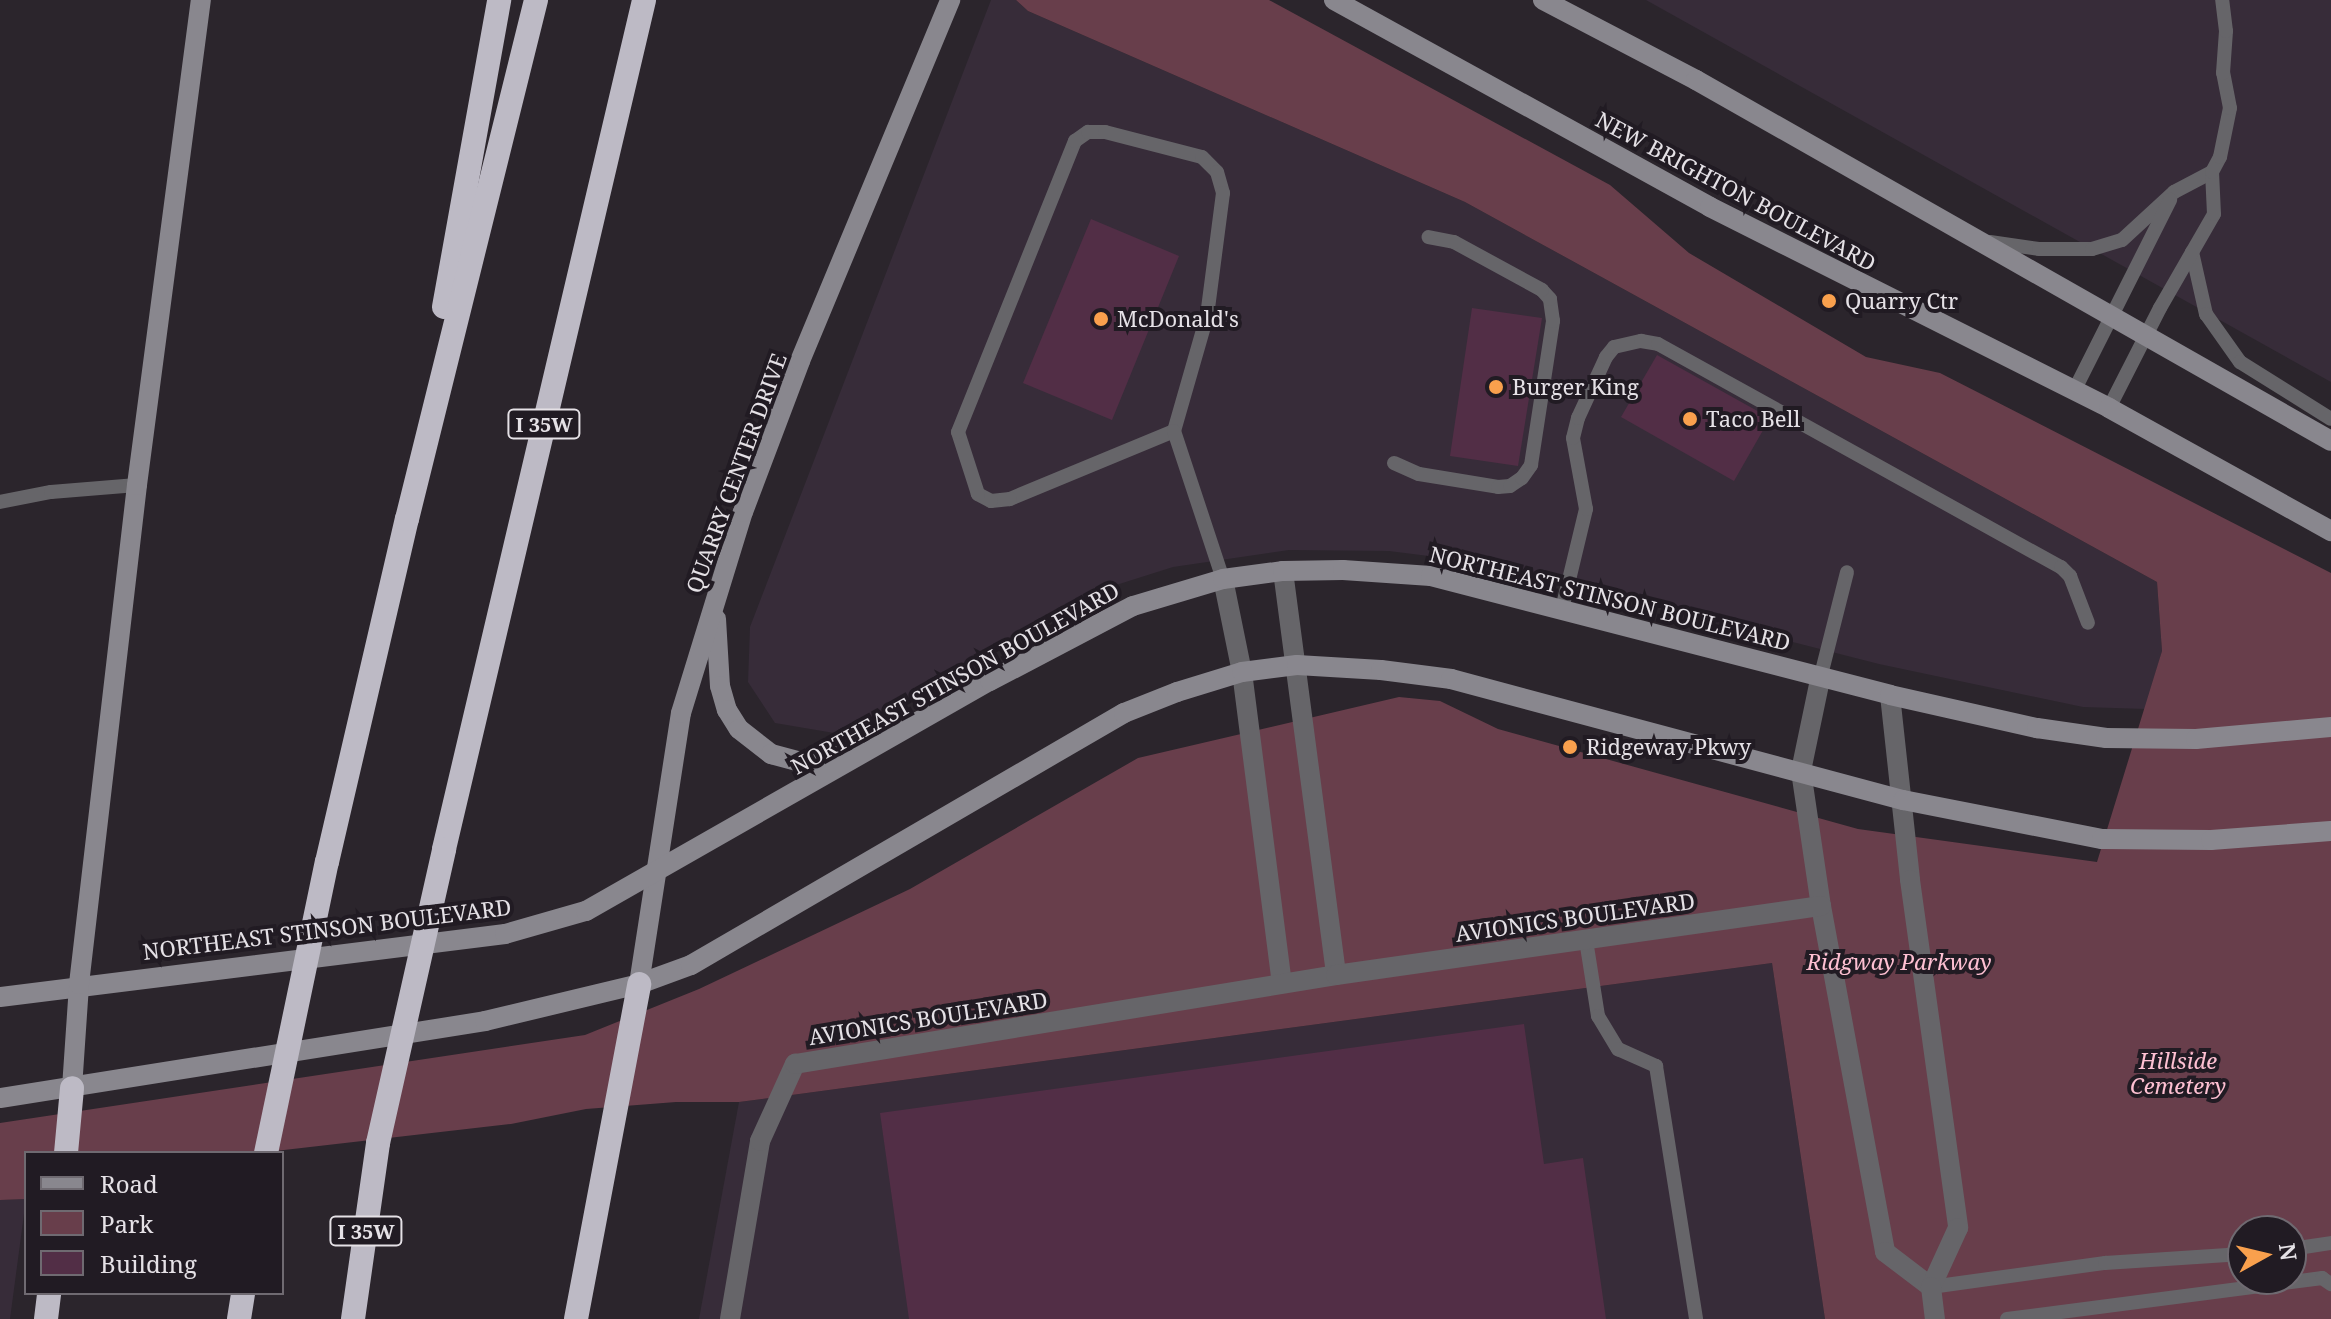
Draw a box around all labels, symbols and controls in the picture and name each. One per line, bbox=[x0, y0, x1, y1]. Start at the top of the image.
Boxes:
street label: NEW BRIGHTON BOULEVARD bbox=[1592, 106, 1880, 276]
place label: Quarry Ctr bbox=[1845, 288, 1958, 314]
marker: Quarry Ctr bbox=[1820, 292, 1838, 310]
place label: McDonald's bbox=[1117, 306, 1239, 332]
marker: McDonald's bbox=[1092, 310, 1110, 328]
street label: QUARRY CENTER DRIVE bbox=[680, 350, 792, 596]
place label: Burger King bbox=[1512, 374, 1639, 400]
marker: Burger King bbox=[1487, 378, 1505, 396]
place label: Taco Bell bbox=[1706, 406, 1800, 432]
road number: I 35W bbox=[506, 408, 582, 440]
marker: Taco Bell bbox=[1681, 410, 1699, 428]
street label: NORTHEAST STINSON BOULEVARD bbox=[1427, 540, 1793, 656]
street label: NORTHEAST STINSON BOULEVARD bbox=[786, 576, 1124, 780]
place label: Ridgeway Pkwy bbox=[1586, 734, 1751, 760]
marker: Ridgeway Pkwy bbox=[1561, 738, 1579, 756]
street label: AVIONICS BOULEVARD bbox=[1454, 887, 1696, 947]
street label: NORTHEAST STINSON BOULEVARD bbox=[141, 893, 513, 965]
park label: Ridgway Parkway bbox=[1806, 949, 1992, 975]
street label: AVIONICS BOULEVARD bbox=[807, 986, 1049, 1050]
park label: Hillside Cemetery bbox=[2130, 1047, 2226, 1098]
legend bbox=[24, 1151, 284, 1295]
text: Road bbox=[100, 1167, 158, 1200]
text: Park bbox=[100, 1207, 153, 1240]
road number: I 35W bbox=[328, 1215, 404, 1247]
north arrow bbox=[2227, 1215, 2307, 1295]
text: N bbox=[2273, 1241, 2305, 1263]
text: Building bbox=[100, 1247, 197, 1280]

